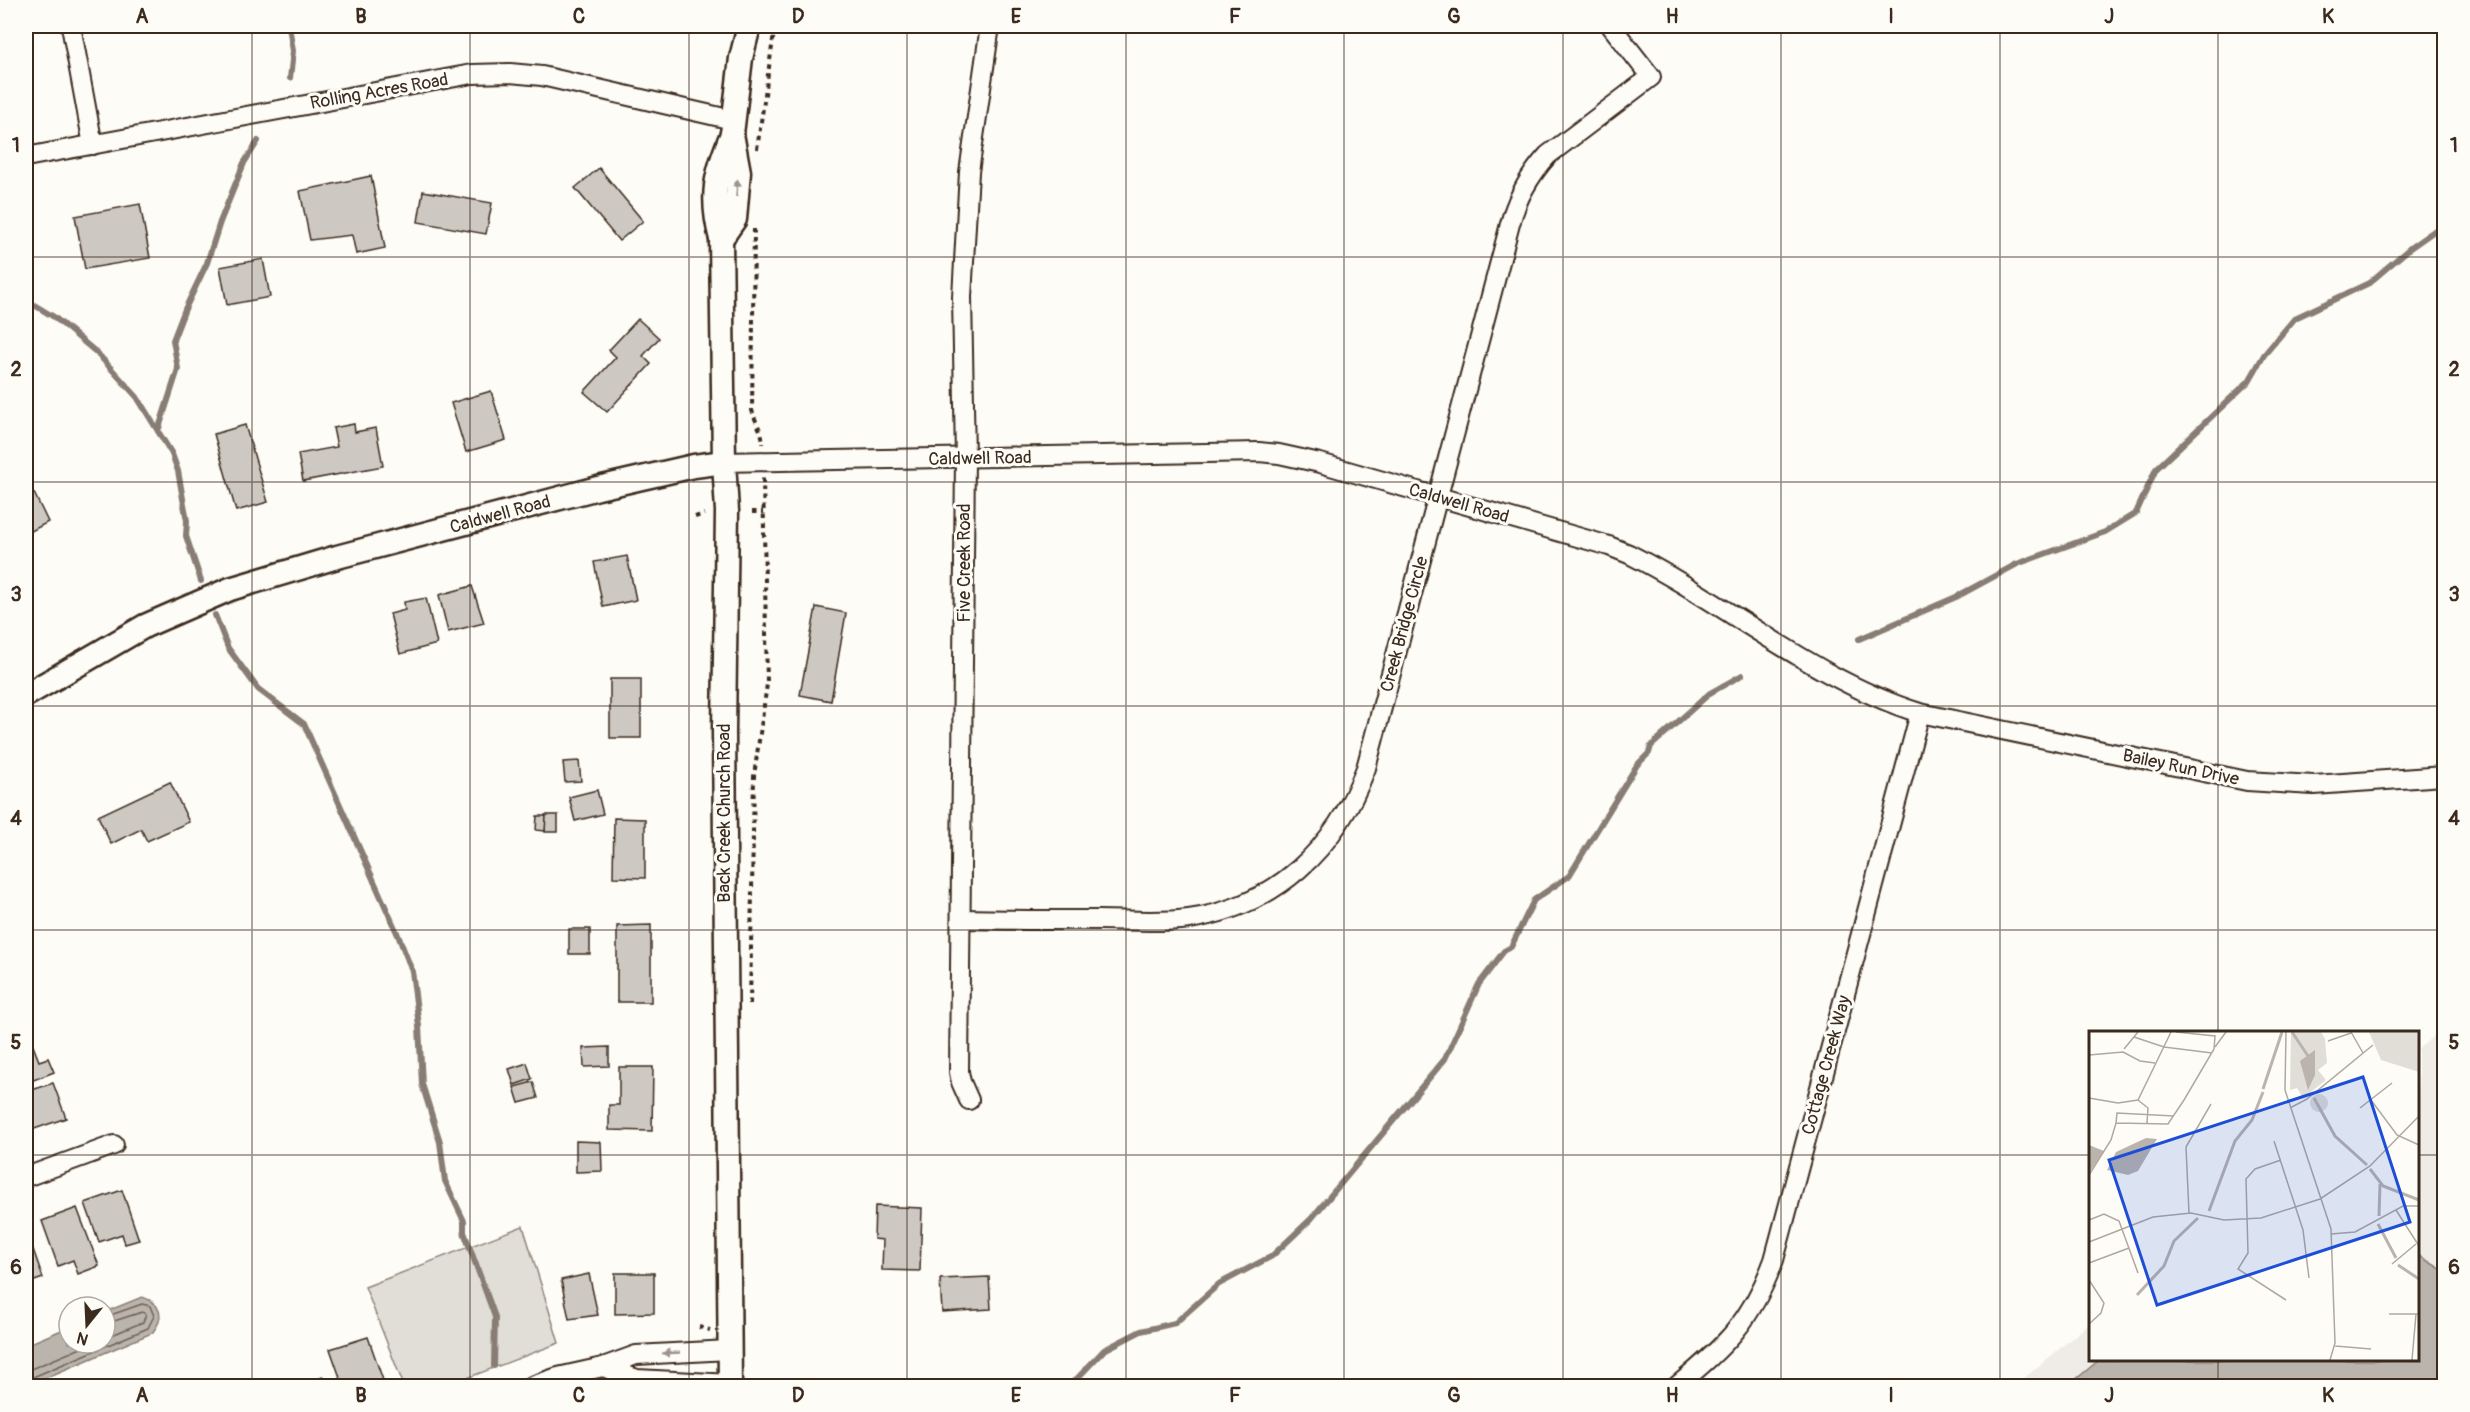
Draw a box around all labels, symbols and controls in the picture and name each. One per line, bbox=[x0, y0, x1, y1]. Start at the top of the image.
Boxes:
text: A bbox=[136, 4, 149, 29]
text: B bbox=[355, 4, 367, 29]
text: C bbox=[573, 4, 585, 29]
text: D bbox=[792, 4, 805, 29]
text: E bbox=[1011, 4, 1022, 29]
text: F bbox=[1229, 4, 1241, 29]
text: G bbox=[1447, 4, 1461, 29]
text: H bbox=[1666, 4, 1679, 29]
text: I bbox=[1888, 4, 1894, 29]
text: J bbox=[2104, 4, 2114, 29]
text: K bbox=[2322, 4, 2334, 29]
street label: Rolling Acres Road bbox=[308, 68, 450, 115]
text: 1 bbox=[12, 133, 20, 158]
text: 1 bbox=[2450, 133, 2458, 158]
one-way arrow bbox=[733, 179, 742, 198]
text: 2 bbox=[10, 357, 22, 382]
text: 2 bbox=[2448, 357, 2460, 382]
street label: Caldwell Road bbox=[928, 446, 1032, 471]
street label: Caldwell Road bbox=[1406, 478, 1512, 529]
street label: Caldwell Road bbox=[447, 490, 553, 539]
street label: Five Creek Road bbox=[953, 503, 976, 623]
street label: Creek Bridge Circle bbox=[1375, 554, 1434, 695]
text: 3 bbox=[10, 582, 22, 607]
text: 3 bbox=[2448, 582, 2460, 607]
street label: Back Creek Church Road bbox=[713, 723, 736, 903]
street label: Bailey Run Drive bbox=[2121, 744, 2241, 791]
text: 4 bbox=[10, 806, 22, 831]
text: 4 bbox=[2448, 806, 2460, 831]
street label: Cottage Creek Way bbox=[1797, 993, 1856, 1137]
text: 5 bbox=[11, 1030, 22, 1055]
text: 5 bbox=[2449, 1030, 2460, 1055]
inset map bbox=[2089, 1031, 2419, 1361]
text: 6 bbox=[10, 1255, 22, 1280]
text: 6 bbox=[2448, 1255, 2460, 1280]
north arrow bbox=[57, 1295, 117, 1355]
text: N bbox=[74, 1327, 91, 1349]
one-way arrow bbox=[661, 1348, 680, 1358]
text: A bbox=[136, 1383, 149, 1408]
text: B bbox=[355, 1383, 367, 1408]
text: C bbox=[573, 1383, 585, 1408]
text: D bbox=[792, 1383, 805, 1408]
text: E bbox=[1011, 1383, 1022, 1408]
text: F bbox=[1229, 1383, 1241, 1408]
text: G bbox=[1447, 1383, 1461, 1408]
text: H bbox=[1666, 1383, 1679, 1408]
text: I bbox=[1888, 1383, 1894, 1408]
text: J bbox=[2104, 1383, 2114, 1408]
text: K bbox=[2322, 1383, 2334, 1408]

